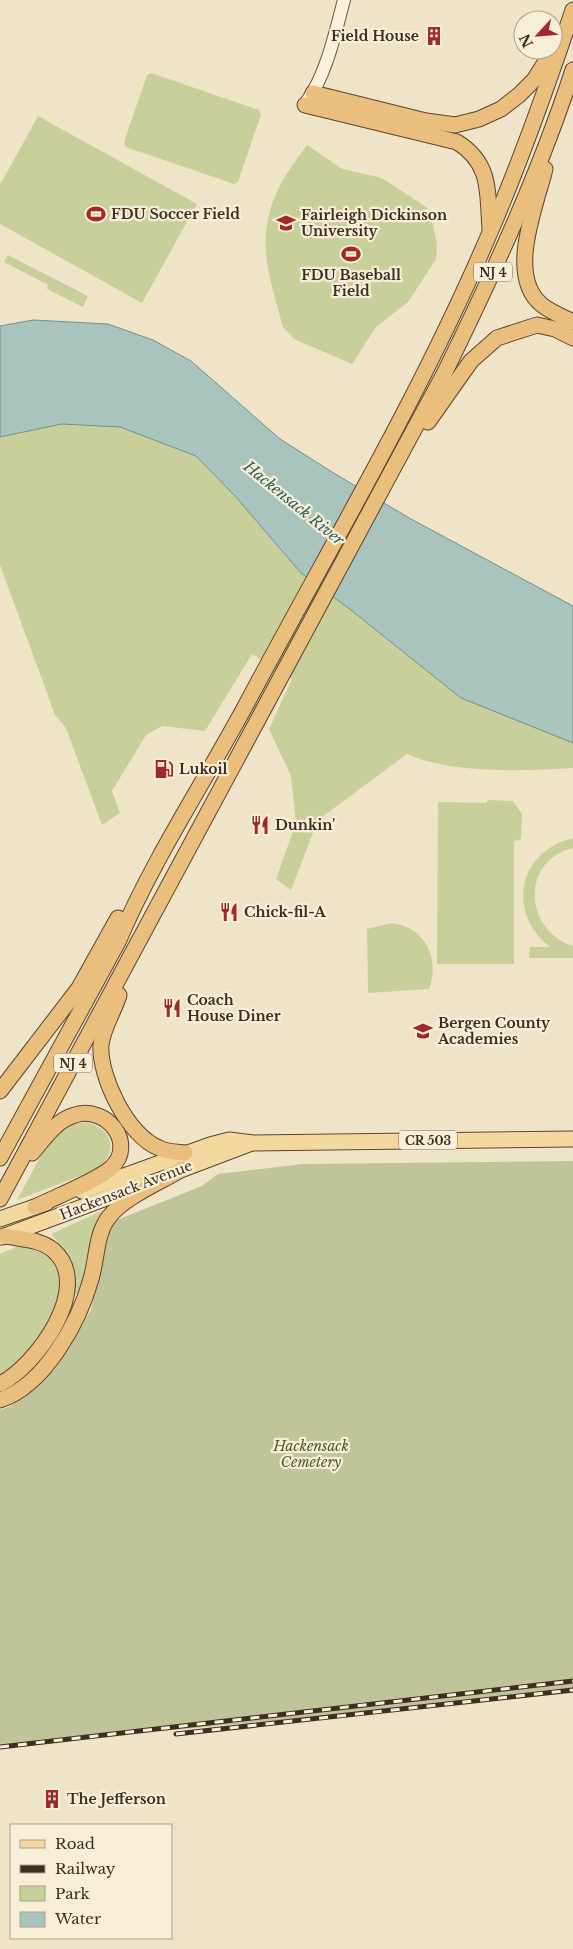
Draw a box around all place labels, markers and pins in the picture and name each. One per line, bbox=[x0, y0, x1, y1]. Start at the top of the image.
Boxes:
building icon: Field House bbox=[423, 25, 445, 47]
place label: Field House bbox=[331, 27, 419, 45]
sports icon: FDU Soccer Field bbox=[85, 203, 107, 225]
place label: FDU Soccer Field bbox=[111, 205, 240, 223]
place label: Fairleigh Dickinson University bbox=[301, 206, 447, 240]
school or university icon: Fairleigh Dickinson University bbox=[275, 212, 297, 234]
sports icon: FDU Baseball Field bbox=[340, 243, 362, 265]
place label: FDU Baseball Field bbox=[301, 266, 401, 300]
fuel station icon: Lukoil bbox=[153, 758, 175, 780]
place label: Lukoil bbox=[179, 760, 228, 778]
restaurant icon: Dunkin' bbox=[249, 814, 271, 836]
place label: Dunkin' bbox=[275, 816, 335, 834]
restaurant icon: Chick-fil-A bbox=[218, 901, 240, 923]
place label: Chick-fil-A bbox=[244, 903, 326, 921]
place label: Coach House Diner bbox=[187, 991, 281, 1025]
restaurant icon: Coach House Diner bbox=[161, 997, 183, 1019]
place label: Bergen County Academies bbox=[437, 1014, 551, 1048]
school or university icon: Bergen County Academies bbox=[412, 1020, 434, 1042]
building icon: The Jefferson bbox=[41, 1788, 63, 1810]
place label: The Jefferson bbox=[67, 1790, 166, 1808]

